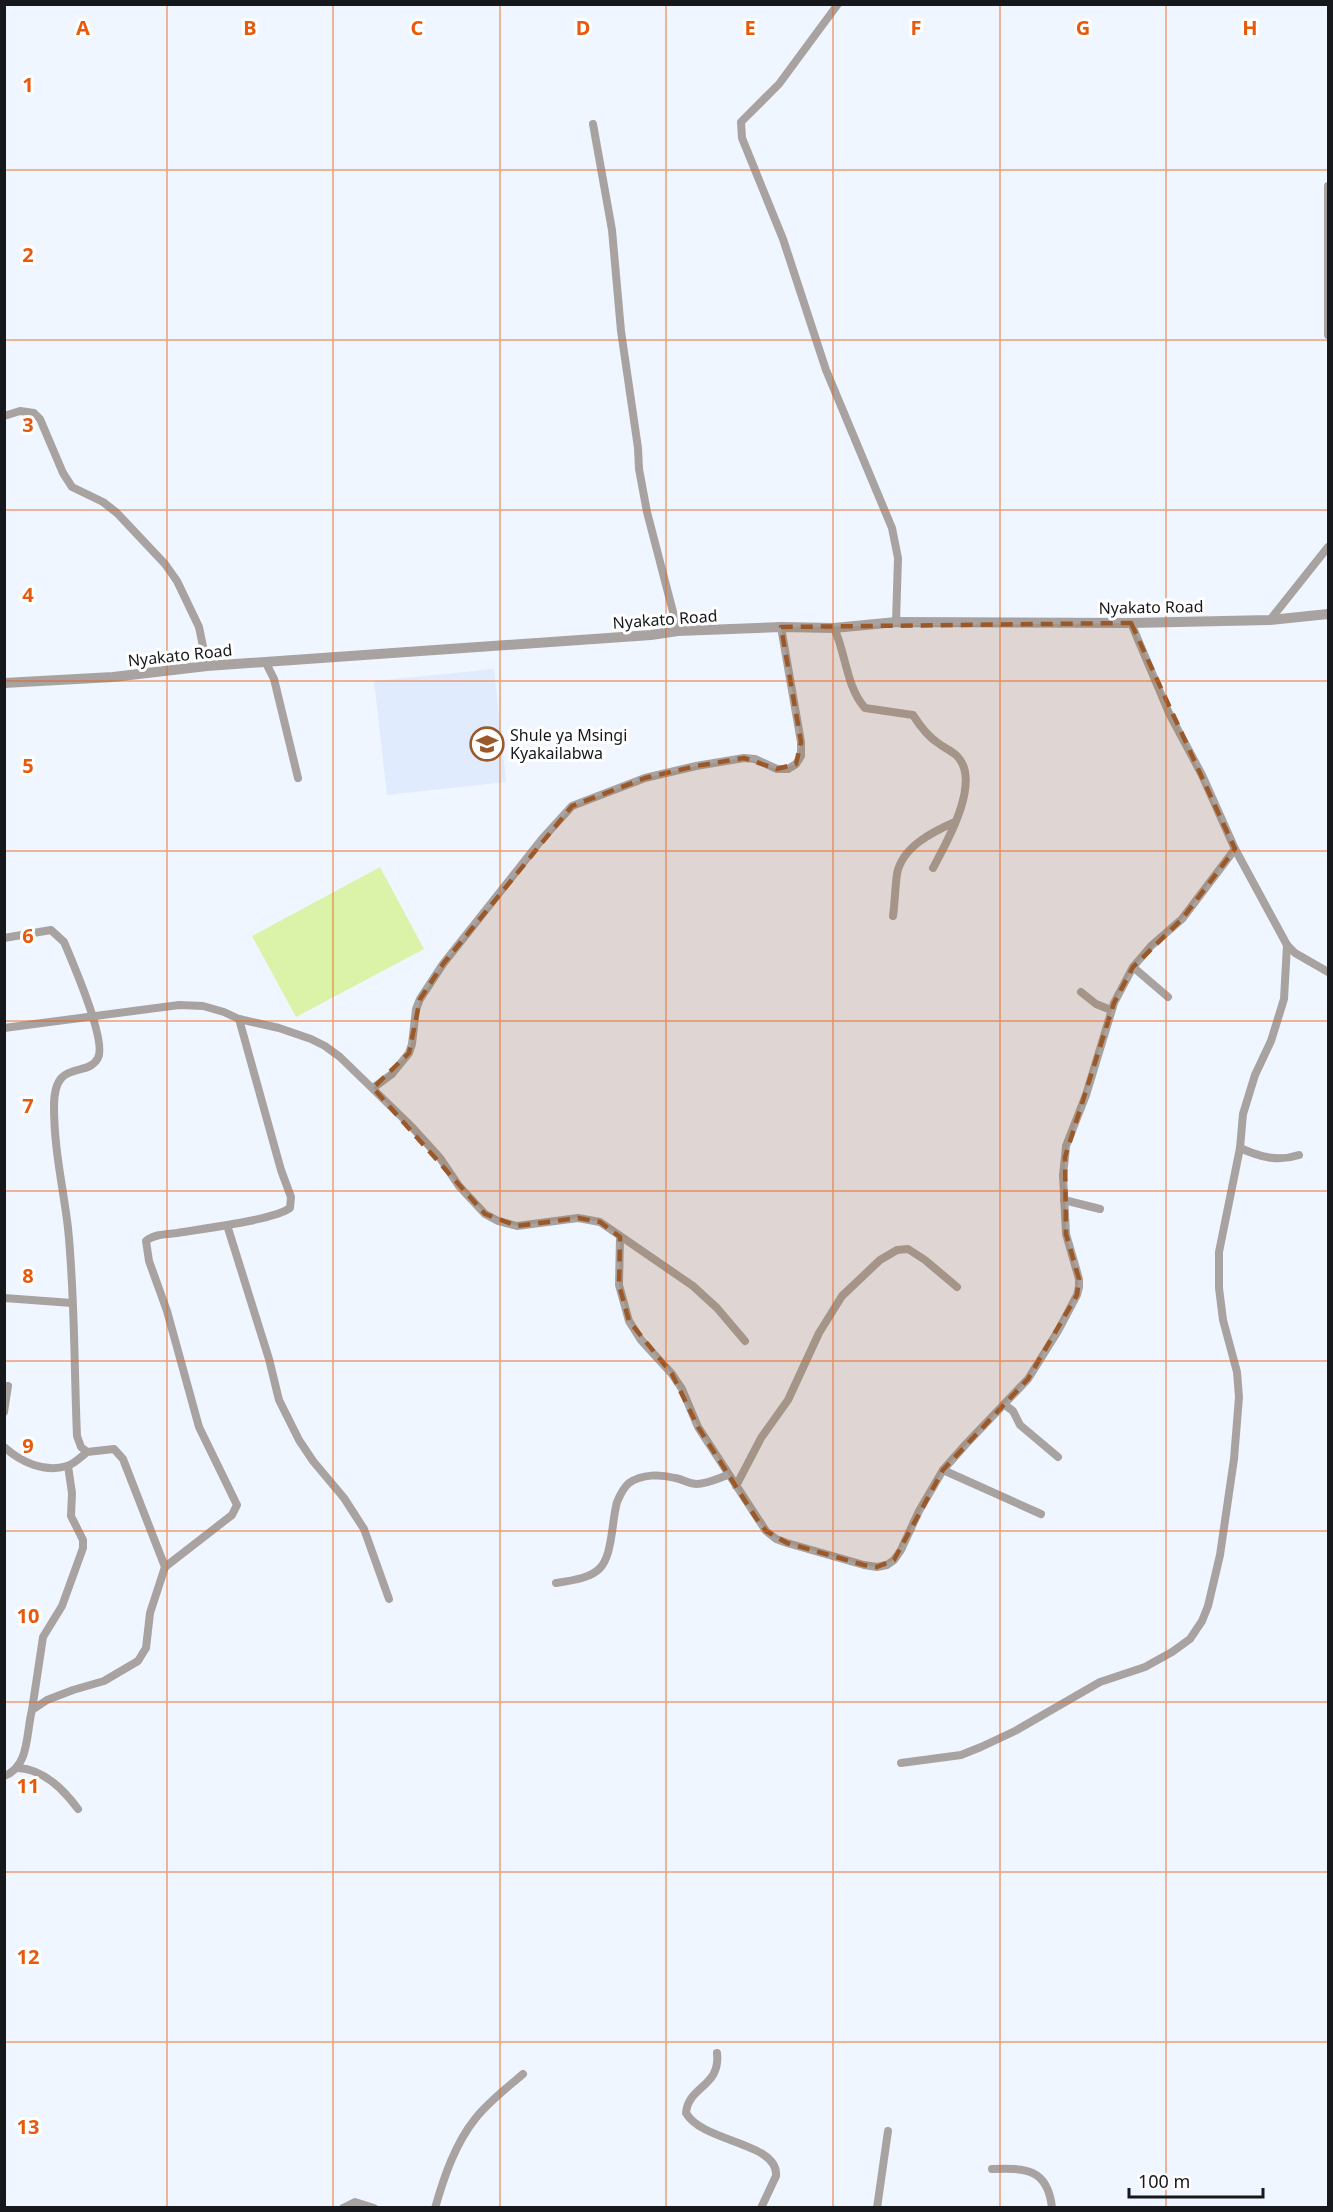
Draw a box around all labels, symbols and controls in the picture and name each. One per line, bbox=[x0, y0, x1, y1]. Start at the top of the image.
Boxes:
text: A bbox=[76, 14, 90, 41]
text: B bbox=[243, 14, 257, 41]
text: C bbox=[411, 14, 424, 41]
text: D bbox=[576, 14, 590, 41]
text: E bbox=[744, 14, 756, 41]
text: F bbox=[911, 14, 921, 41]
text: G bbox=[1076, 14, 1090, 41]
text: H bbox=[1242, 14, 1258, 41]
text: 1 bbox=[22, 71, 34, 98]
text: 2 bbox=[22, 241, 34, 268]
text: 3 bbox=[22, 411, 34, 438]
text: 4 bbox=[22, 581, 34, 608]
street label: Nyakato Road bbox=[1098, 595, 1204, 619]
street label: Nyakato Road bbox=[612, 604, 718, 634]
street label: Nyakato Road bbox=[127, 639, 233, 671]
place label: Shule ya Msingi Kyakailabwa bbox=[510, 724, 627, 764]
school or university icon: Shule ya Msingi Kyakailabwa bbox=[469, 726, 505, 762]
text: 5 bbox=[22, 752, 34, 779]
text: 6 bbox=[22, 922, 34, 949]
text: 7 bbox=[22, 1092, 34, 1119]
text: 8 bbox=[22, 1262, 34, 1289]
text: 9 bbox=[22, 1432, 34, 1459]
text: 10 bbox=[17, 1602, 39, 1629]
text: 11 bbox=[17, 1772, 39, 1799]
text: 12 bbox=[17, 1943, 39, 1970]
text: 13 bbox=[17, 2113, 39, 2140]
scale bar bbox=[1129, 2161, 1262, 2199]
text: 100 m bbox=[1138, 2169, 1190, 2193]

